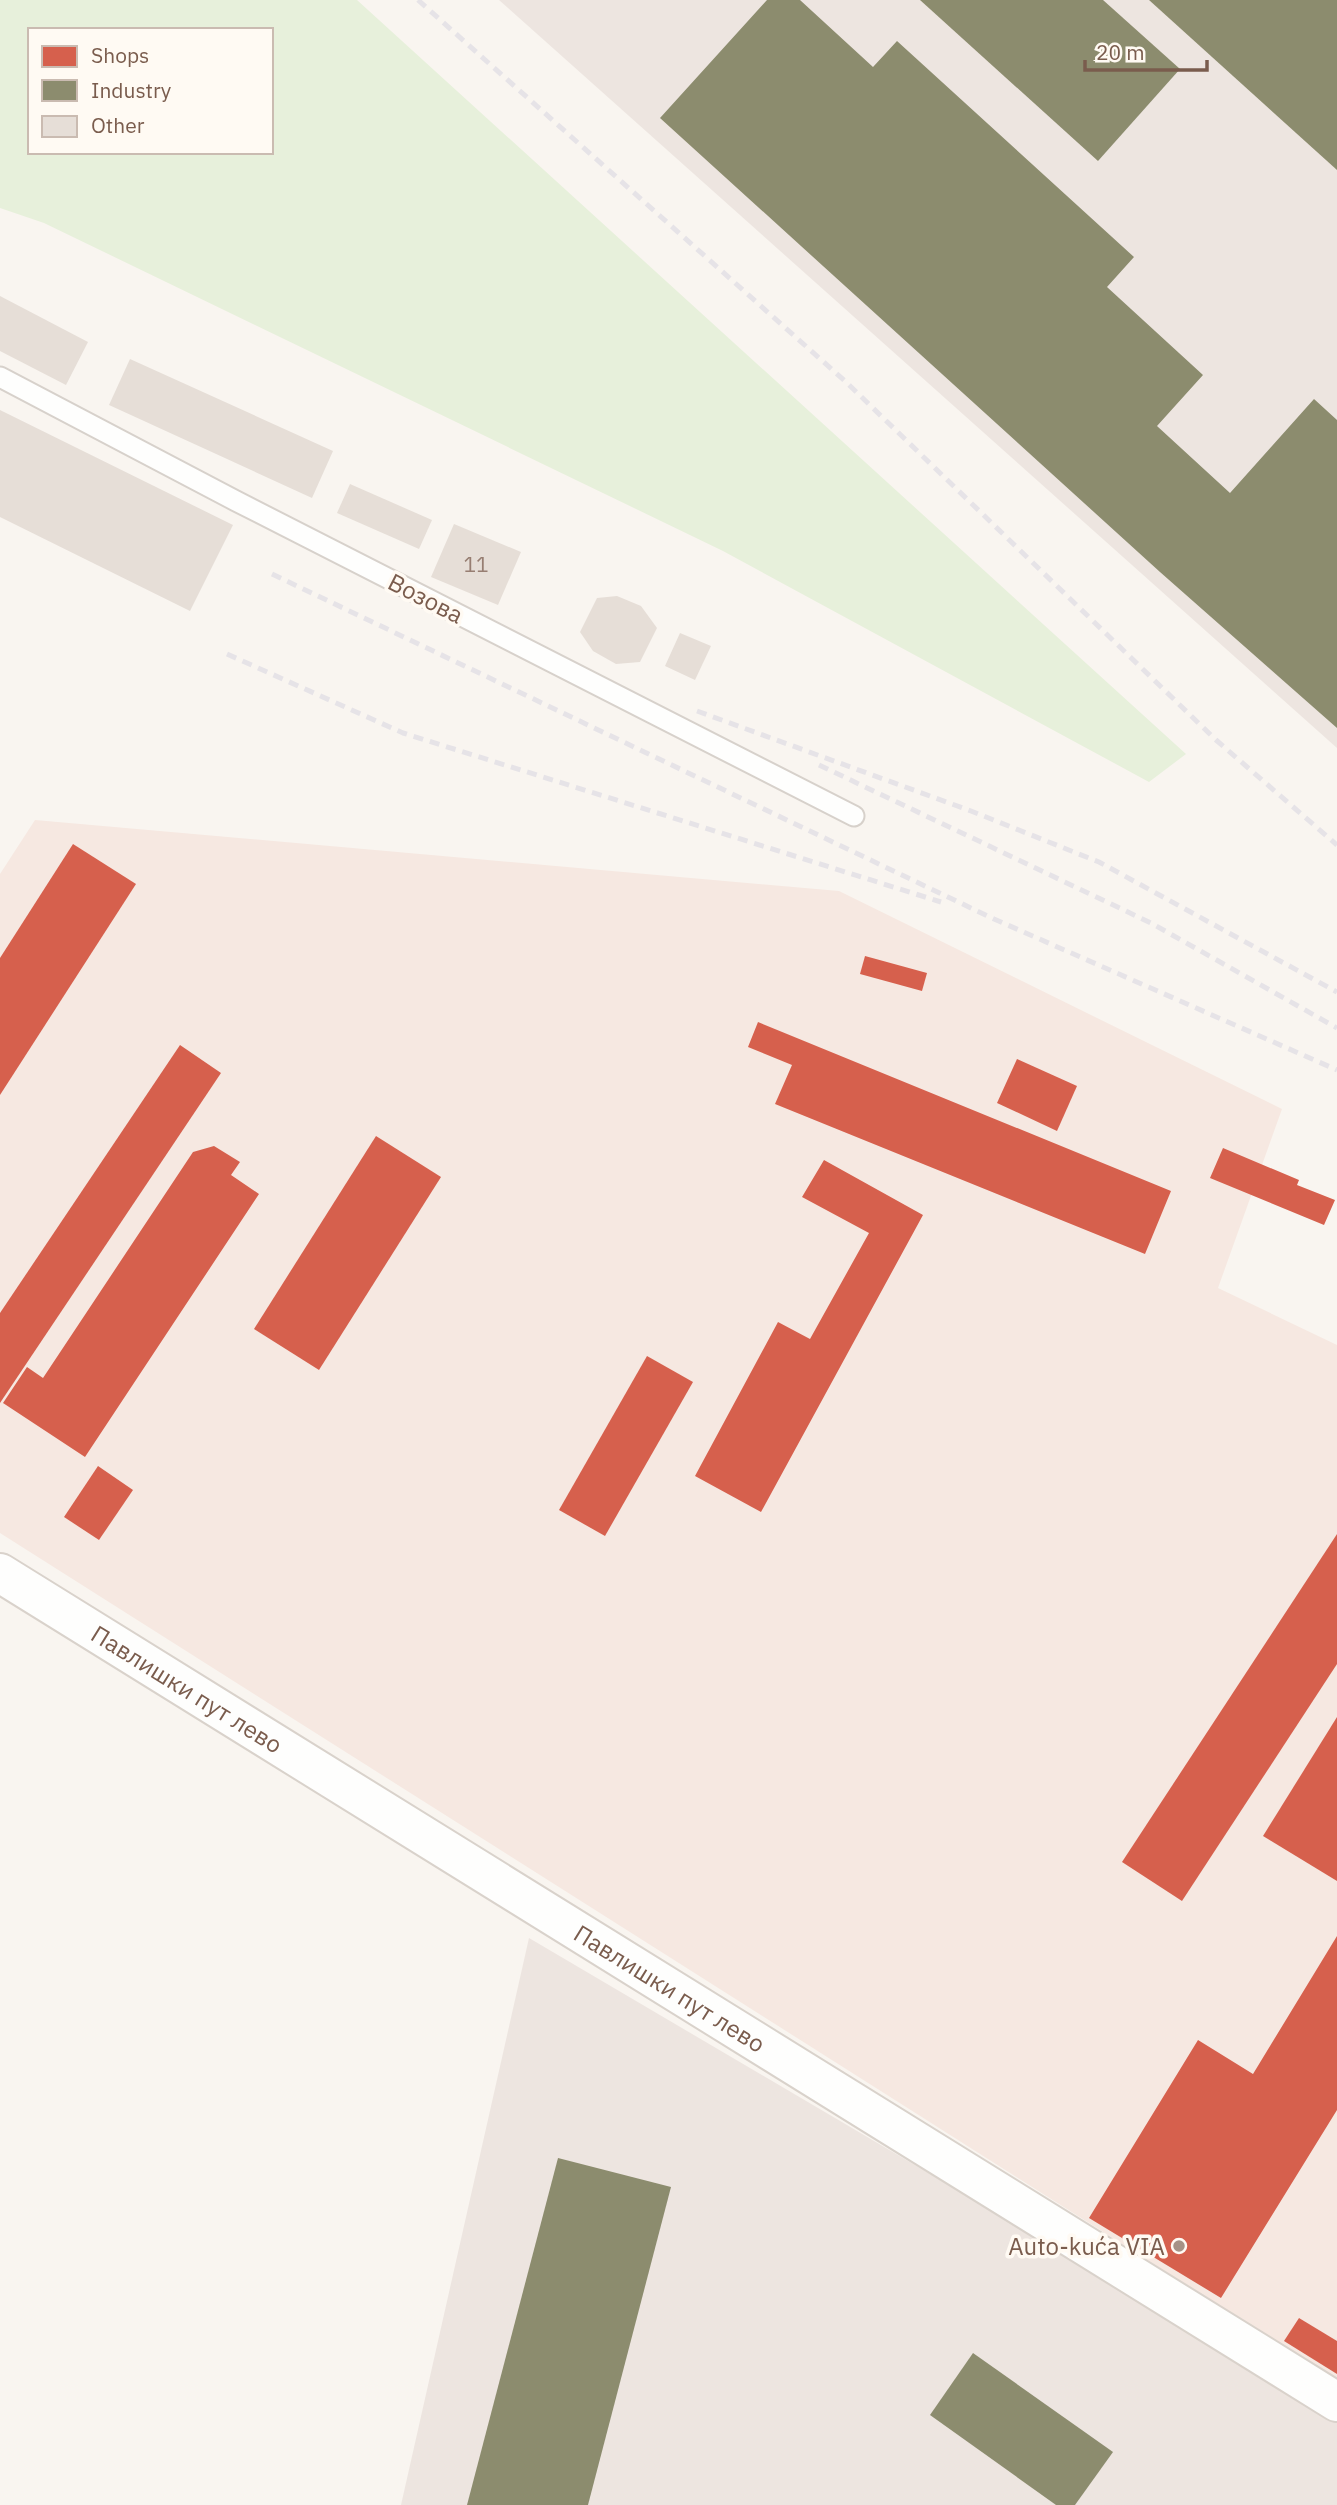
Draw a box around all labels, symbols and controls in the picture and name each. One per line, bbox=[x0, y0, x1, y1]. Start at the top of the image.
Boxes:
legend bbox=[28, 28, 273, 154]
scale bar bbox=[1085, 28, 1208, 72]
text: 20 m bbox=[1096, 38, 1145, 66]
text: Shops bbox=[91, 41, 149, 69]
text: Industry bbox=[91, 76, 172, 104]
text: Other bbox=[91, 111, 145, 139]
house number: 11 bbox=[463, 550, 489, 578]
street label: Возова bbox=[383, 565, 469, 631]
street label: Павлишки пут лево bbox=[85, 1618, 289, 1760]
street label: Павлишки пут лево bbox=[568, 1917, 771, 2060]
place label: Auto-kuća VIA bbox=[1008, 2230, 1165, 2262]
marker: Auto-kuća VIA bbox=[1171, 2238, 1187, 2254]

